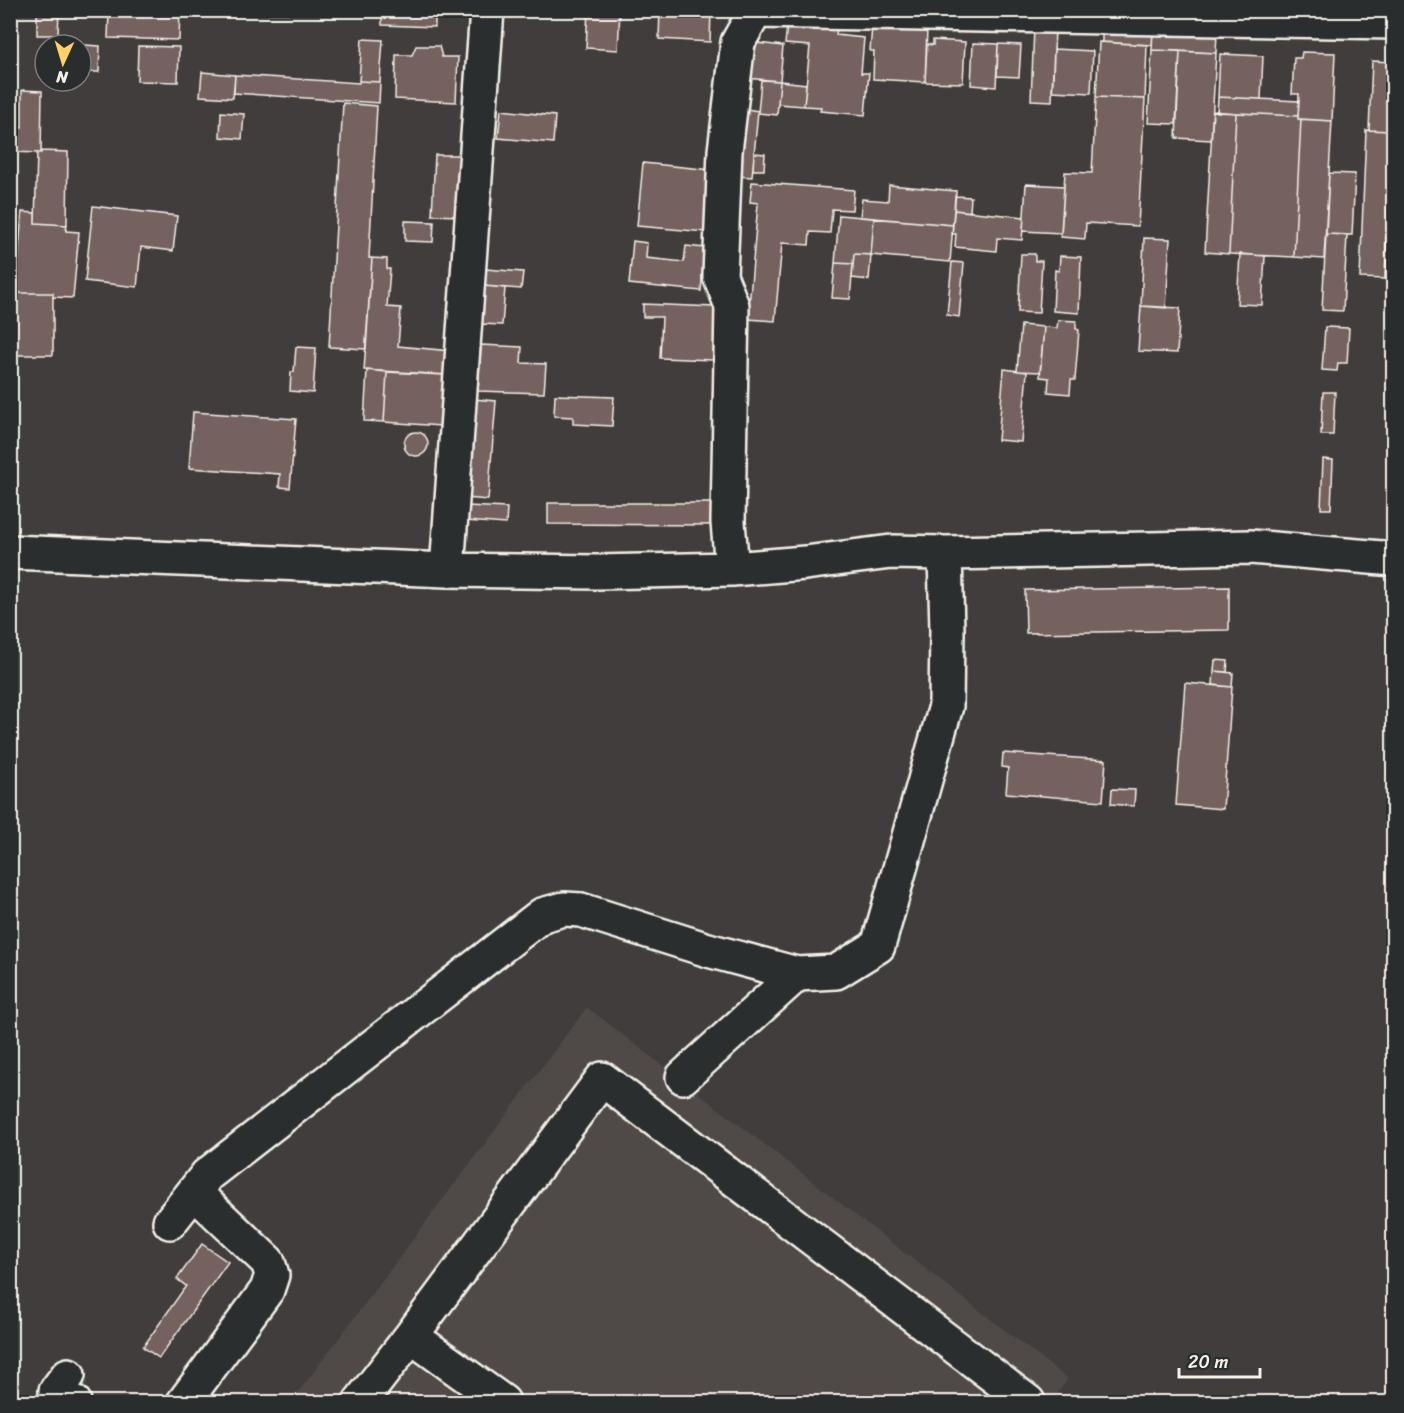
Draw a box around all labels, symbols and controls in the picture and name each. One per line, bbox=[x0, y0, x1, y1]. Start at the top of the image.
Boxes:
north arrow bbox=[33, 33, 93, 93]
text: N bbox=[55, 63, 70, 92]
scale bar bbox=[1179, 1341, 1260, 1379]
text: 20 m bbox=[1188, 1346, 1228, 1378]

